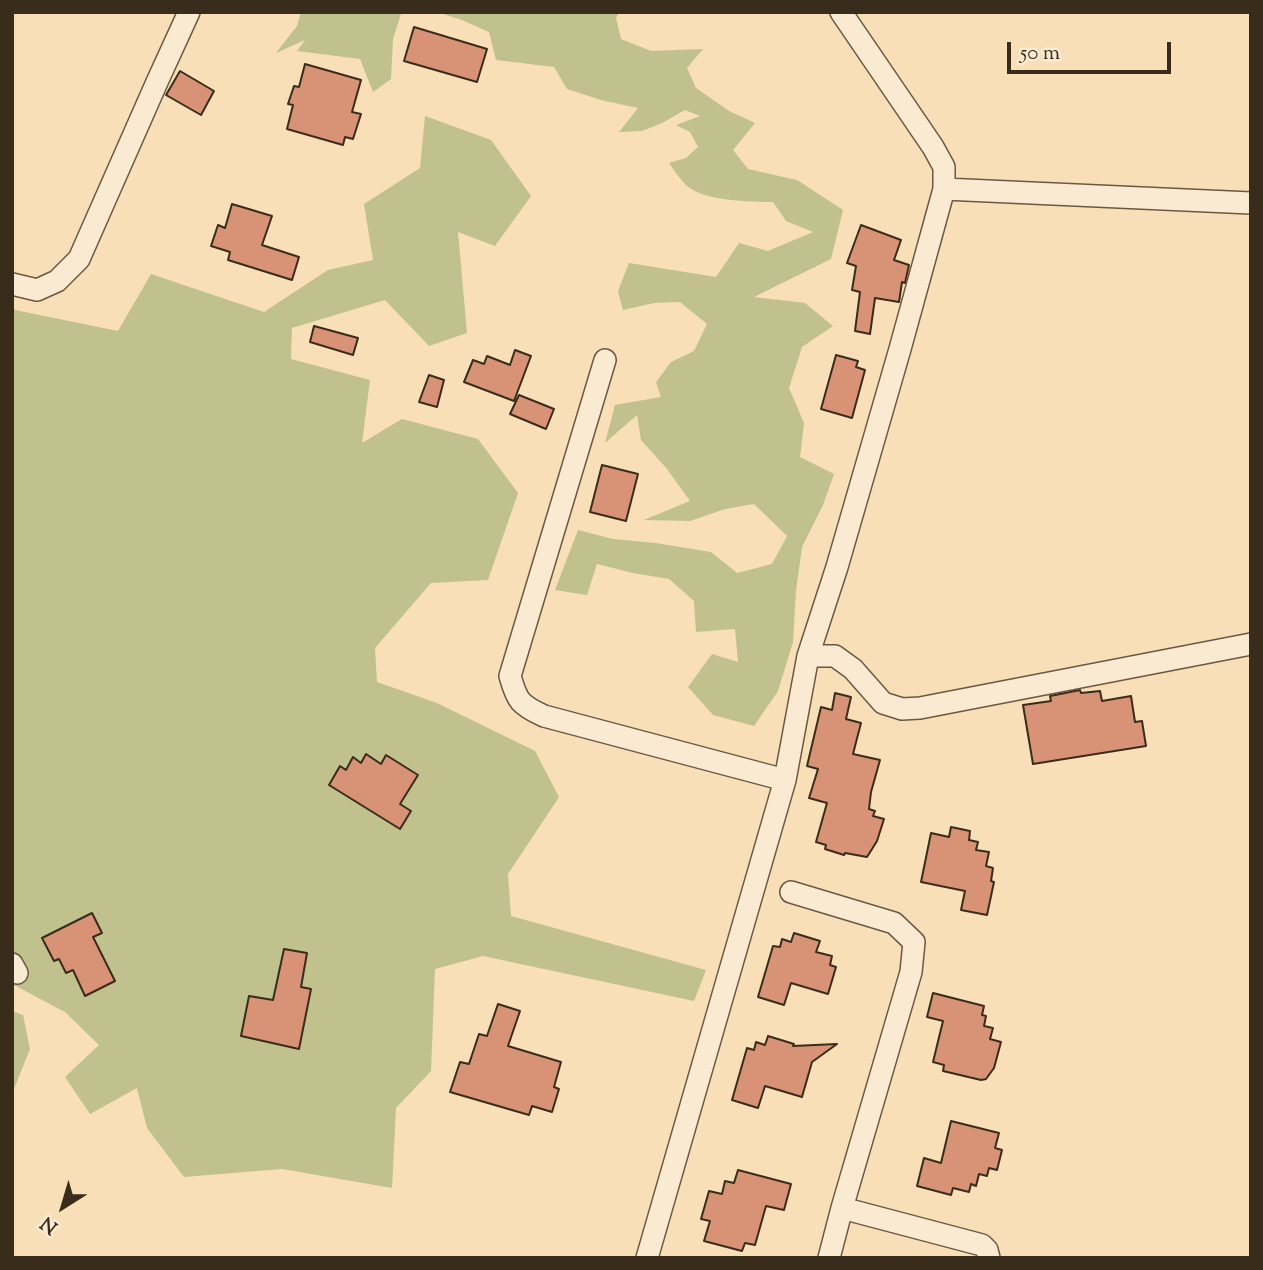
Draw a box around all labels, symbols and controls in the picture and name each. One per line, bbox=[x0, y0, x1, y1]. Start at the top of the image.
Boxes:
scale bar bbox=[1011, 28, 1176, 72]
text: 50 m bbox=[1020, 39, 1060, 69]
north arrow bbox=[28, 1172, 98, 1242]
text: N bbox=[36, 1209, 64, 1240]

